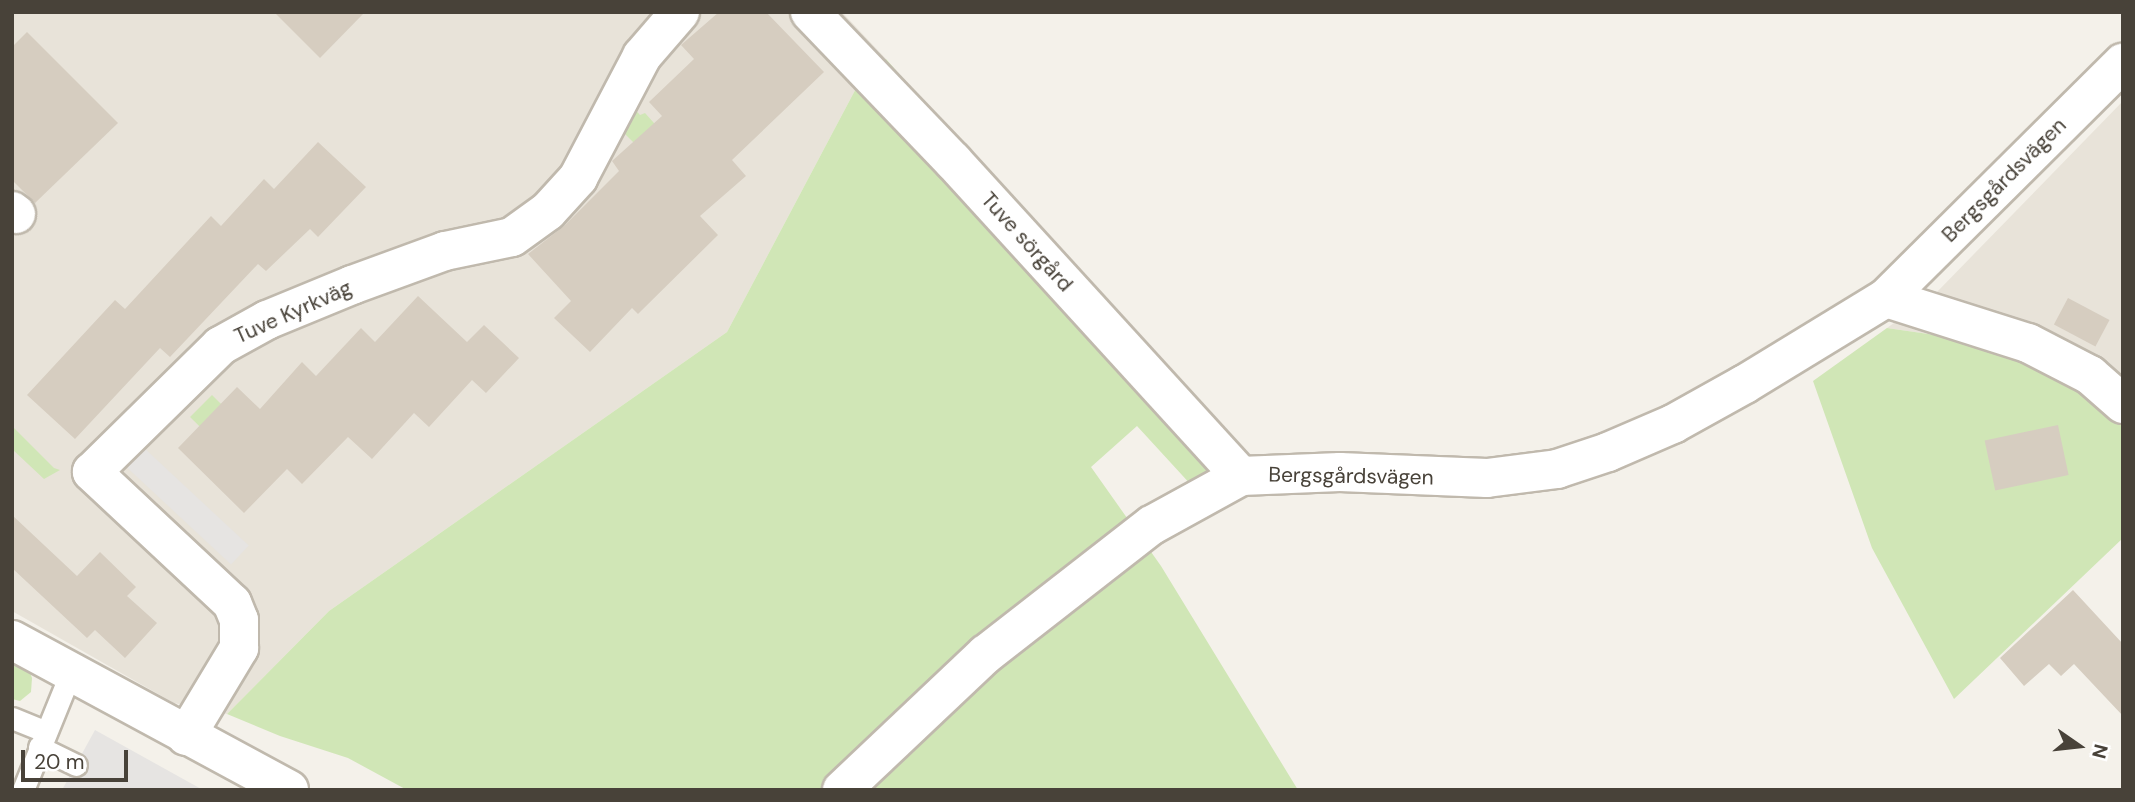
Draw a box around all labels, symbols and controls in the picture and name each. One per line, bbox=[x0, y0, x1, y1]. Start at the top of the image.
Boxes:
street label: Bergsgårdsvägen bbox=[1937, 113, 2071, 247]
street label: Tuve sörgård bbox=[976, 187, 1078, 297]
street label: Tuve Kyrkväg bbox=[230, 275, 356, 349]
street label: Bergsgårdsvägen bbox=[1268, 462, 1434, 490]
north arrow bbox=[2044, 711, 2114, 781]
scale bar bbox=[24, 736, 131, 780]
text: N bbox=[2086, 741, 2114, 761]
text: 20 m bbox=[34, 748, 85, 776]

